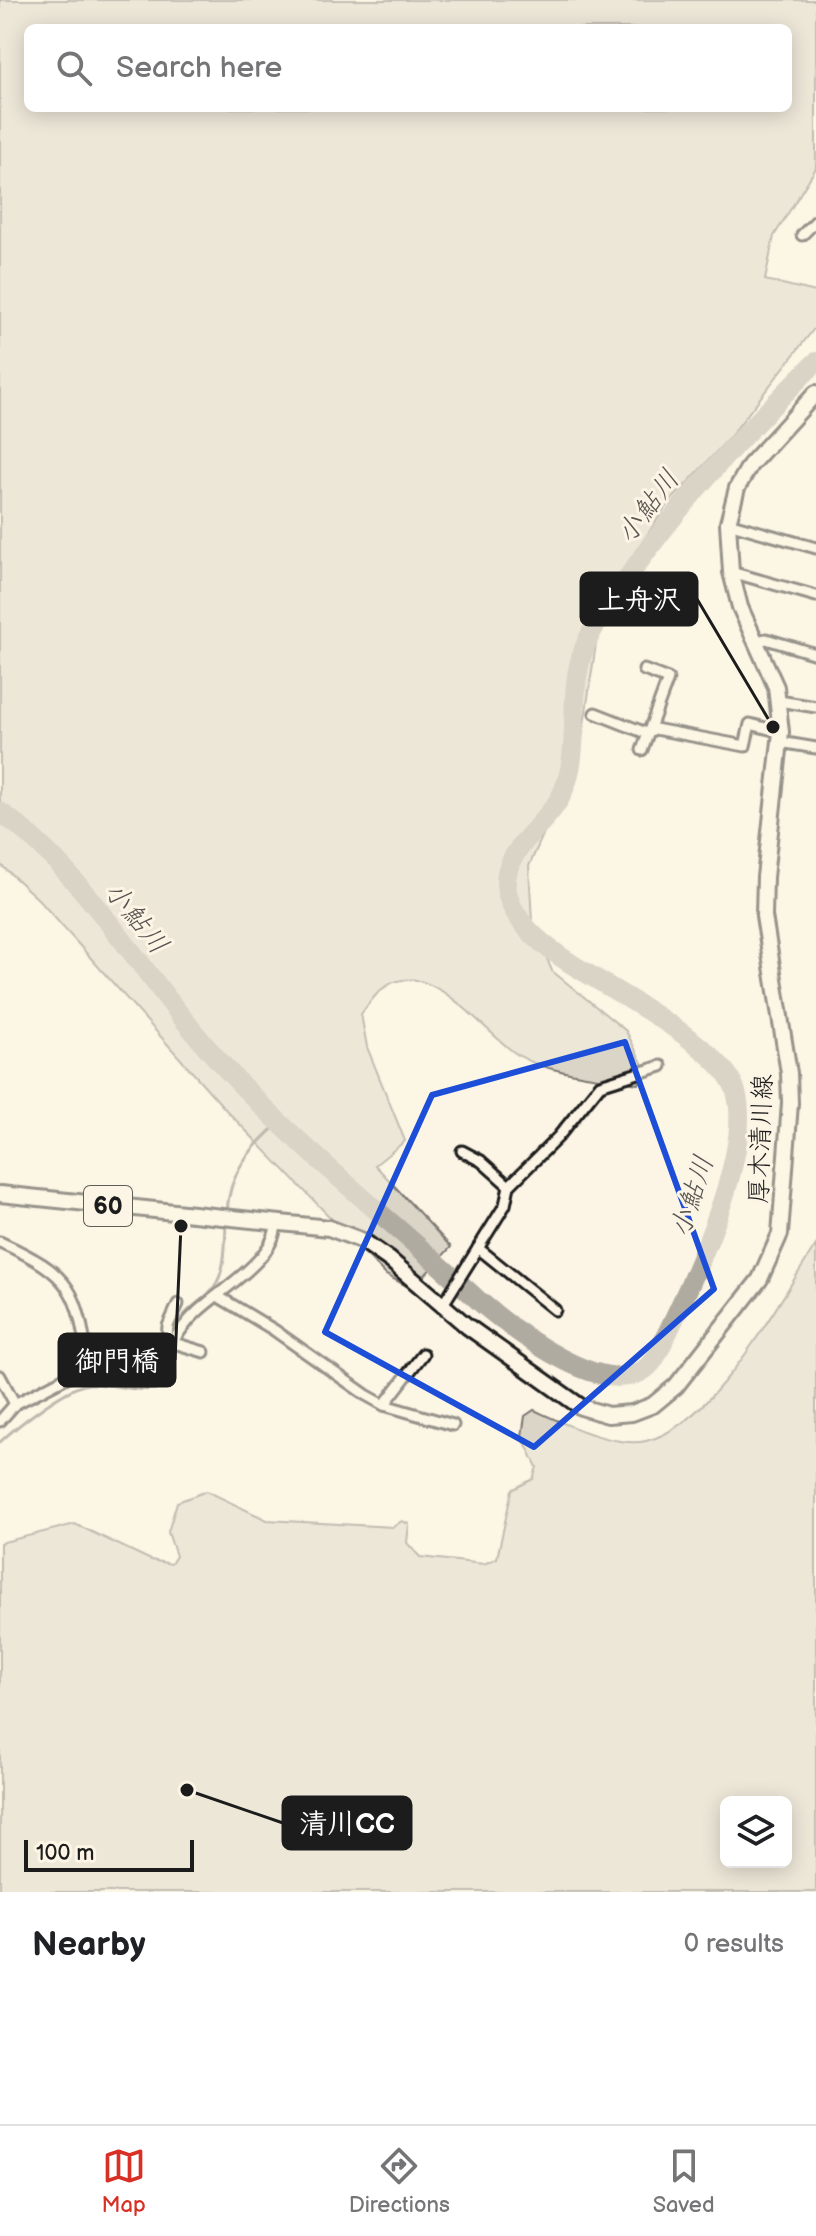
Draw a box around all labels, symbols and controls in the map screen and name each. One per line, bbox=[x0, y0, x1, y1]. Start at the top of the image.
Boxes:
search box bbox=[24, 24, 792, 112]
icon: search bbox=[52, 46, 96, 90]
text: Search here bbox=[116, 50, 282, 86]
water label: 小鮎川 bbox=[610, 463, 687, 550]
callout: 上舟沢 bbox=[581, 573, 697, 625]
text: 上舟沢 bbox=[597, 584, 681, 617]
water label: 小鮎川 bbox=[97, 875, 175, 961]
street label: 厚木清川線 bbox=[744, 1074, 779, 1205]
water label: 小鮎川 bbox=[664, 1151, 721, 1242]
road number: 60 bbox=[84, 1186, 132, 1226]
callout: 御門橋 bbox=[59, 1334, 175, 1386]
text: 御門橋 bbox=[75, 1345, 159, 1378]
map controls bbox=[720, 1796, 792, 1868]
button: layers bbox=[720, 1796, 792, 1868]
callout: 清川CC bbox=[283, 1797, 411, 1849]
text: 清川CC bbox=[299, 1808, 395, 1841]
scale bar bbox=[24, 1836, 194, 1872]
text: 100 m bbox=[36, 1840, 95, 1867]
text: Nearby bbox=[32, 1924, 146, 1965]
text: 0 results bbox=[684, 1929, 784, 1960]
tab: Map bbox=[101, 2144, 146, 2219]
tab: Directions bbox=[349, 2144, 450, 2219]
tab: Saved bbox=[653, 2144, 715, 2219]

